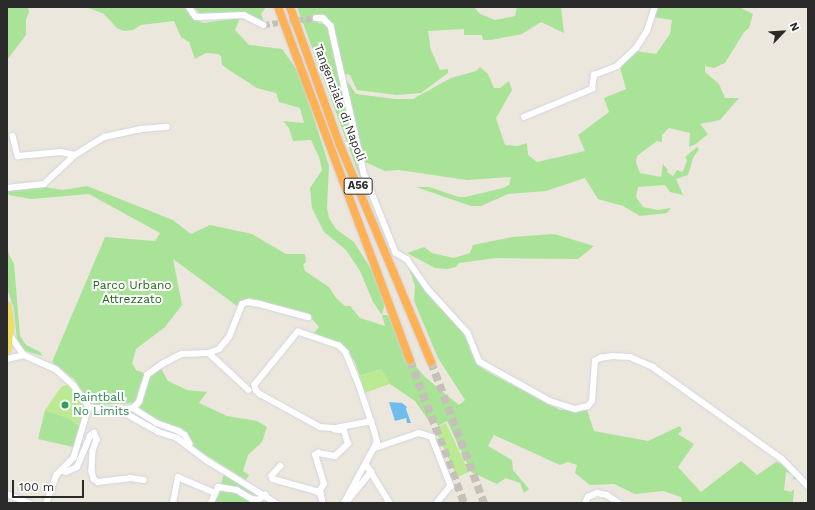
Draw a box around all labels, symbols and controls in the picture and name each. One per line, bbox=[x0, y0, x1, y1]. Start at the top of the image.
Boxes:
north arrow bbox=[763, 12, 803, 52]
text: N bbox=[787, 20, 802, 33]
street label: Tangenziale di Napoli bbox=[310, 43, 368, 163]
road number: A56 bbox=[343, 177, 373, 195]
park label: Parco Urbano Attrezzato bbox=[92, 279, 172, 307]
place label: Paintball No Limits bbox=[73, 391, 129, 419]
marker: Paintball No Limits bbox=[60, 400, 70, 410]
scale bar bbox=[14, 472, 86, 498]
text: 100 m bbox=[19, 480, 54, 494]

